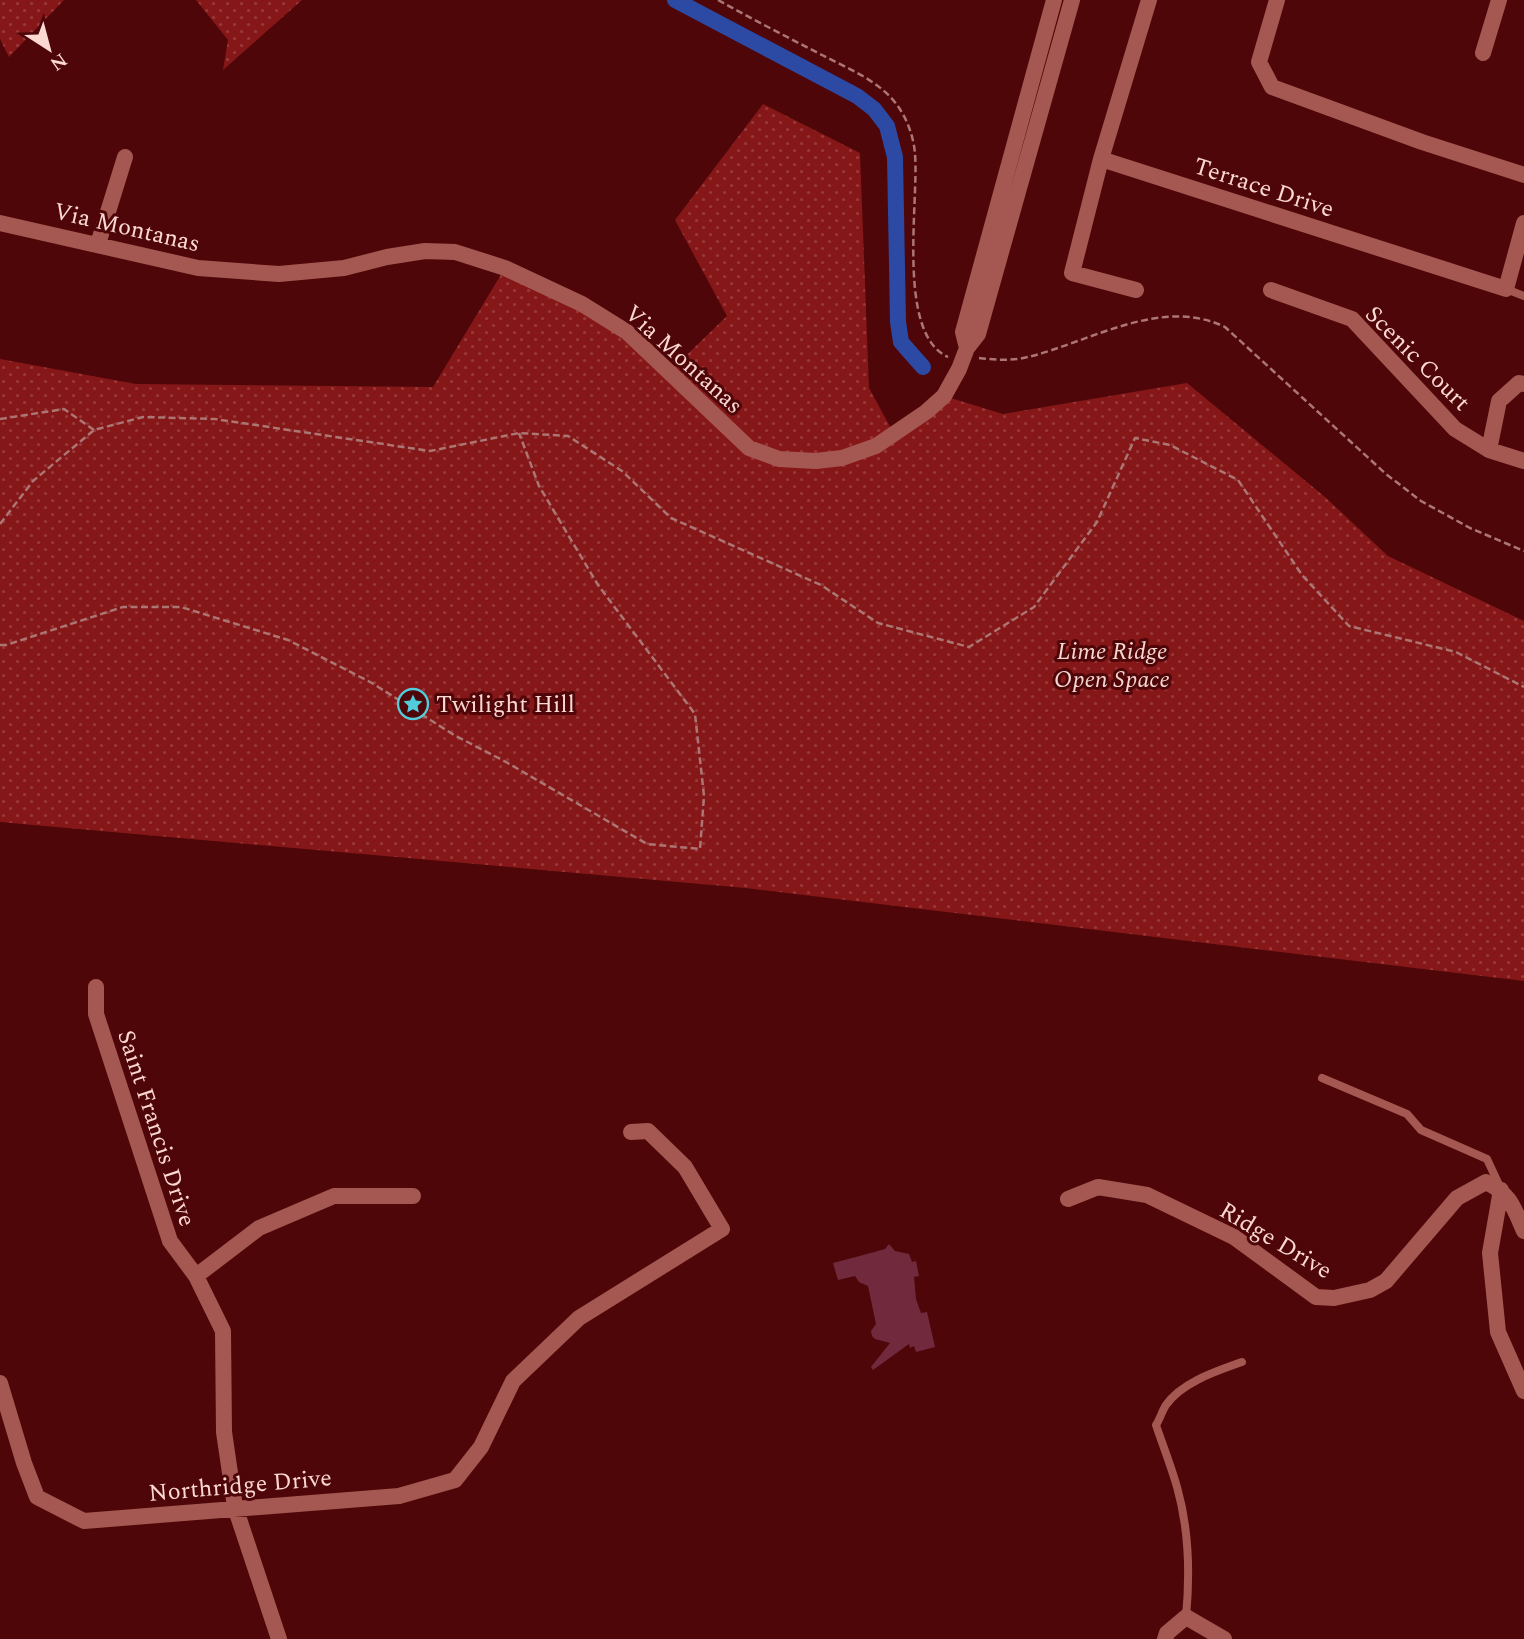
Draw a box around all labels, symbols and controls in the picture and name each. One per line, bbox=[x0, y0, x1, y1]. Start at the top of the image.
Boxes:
north arrow bbox=[14, 14, 84, 84]
text: N bbox=[43, 45, 73, 78]
street label: Terrace Drive bbox=[1189, 148, 1338, 228]
street label: Via Montanas bbox=[50, 194, 203, 262]
street label: Via Montanas bbox=[616, 296, 751, 423]
street label: Scenic Court bbox=[1356, 298, 1478, 420]
park label: Lime Ridge Open Space bbox=[1054, 634, 1170, 698]
place icon: Twilight Hill bbox=[396, 687, 430, 721]
place label: Twilight Hill bbox=[436, 687, 575, 723]
street label: Saint Francis Drive bbox=[107, 1025, 205, 1231]
street label: Ridge Drive bbox=[1212, 1193, 1339, 1289]
street label: Northridge Drive bbox=[147, 1460, 333, 1512]

